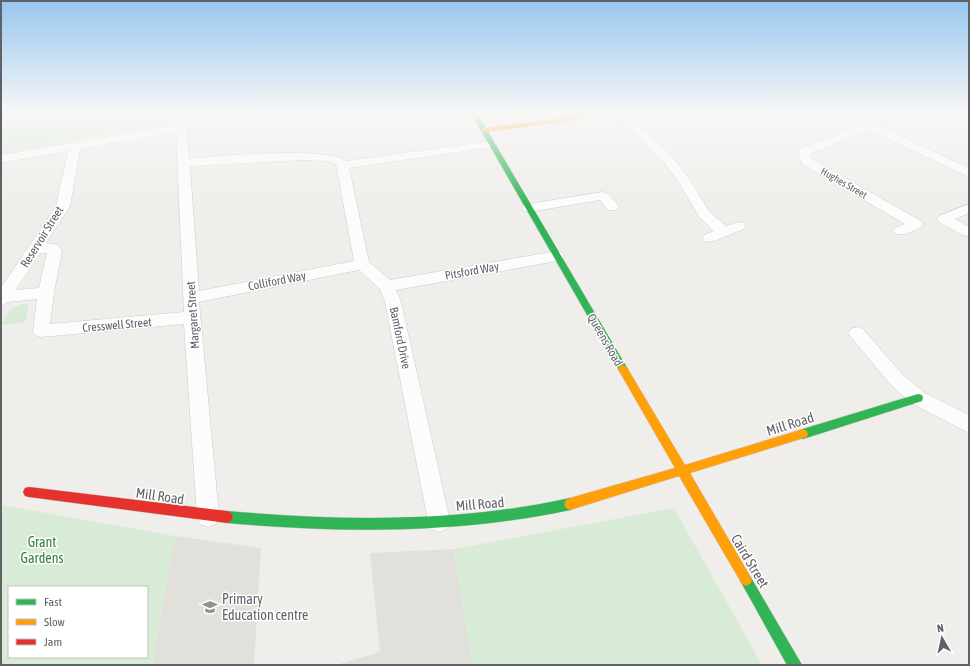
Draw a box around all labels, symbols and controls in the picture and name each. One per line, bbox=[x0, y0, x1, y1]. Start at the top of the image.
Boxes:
street label: Hughes Street bbox=[819, 165, 869, 201]
street label: Reservoir Street bbox=[18, 203, 67, 270]
street label: Pitsford Way bbox=[444, 259, 500, 283]
street label: Colliford Way bbox=[247, 269, 307, 293]
street label: Margaret Street bbox=[184, 280, 202, 349]
street label: Bamford Drive bbox=[387, 306, 413, 370]
street label: Queens Road bbox=[584, 311, 626, 369]
street label: Cresswell Street bbox=[82, 315, 153, 335]
street label: Mill Road bbox=[764, 409, 816, 439]
street label: Mill Road bbox=[135, 485, 185, 507]
street label: Mill Road bbox=[455, 494, 505, 514]
street label: Caird Street bbox=[728, 531, 772, 591]
park label: Grant Gardens bbox=[21, 534, 63, 566]
legend bbox=[8, 586, 148, 658]
place label: Primary Education centre bbox=[222, 591, 308, 623]
text: Fast bbox=[44, 595, 62, 609]
school or university icon: Primary Education centre bbox=[201, 598, 219, 616]
text: Slow bbox=[44, 615, 65, 629]
north arrow bbox=[922, 618, 962, 658]
text: N bbox=[936, 622, 945, 635]
text: Jam bbox=[44, 635, 62, 649]

